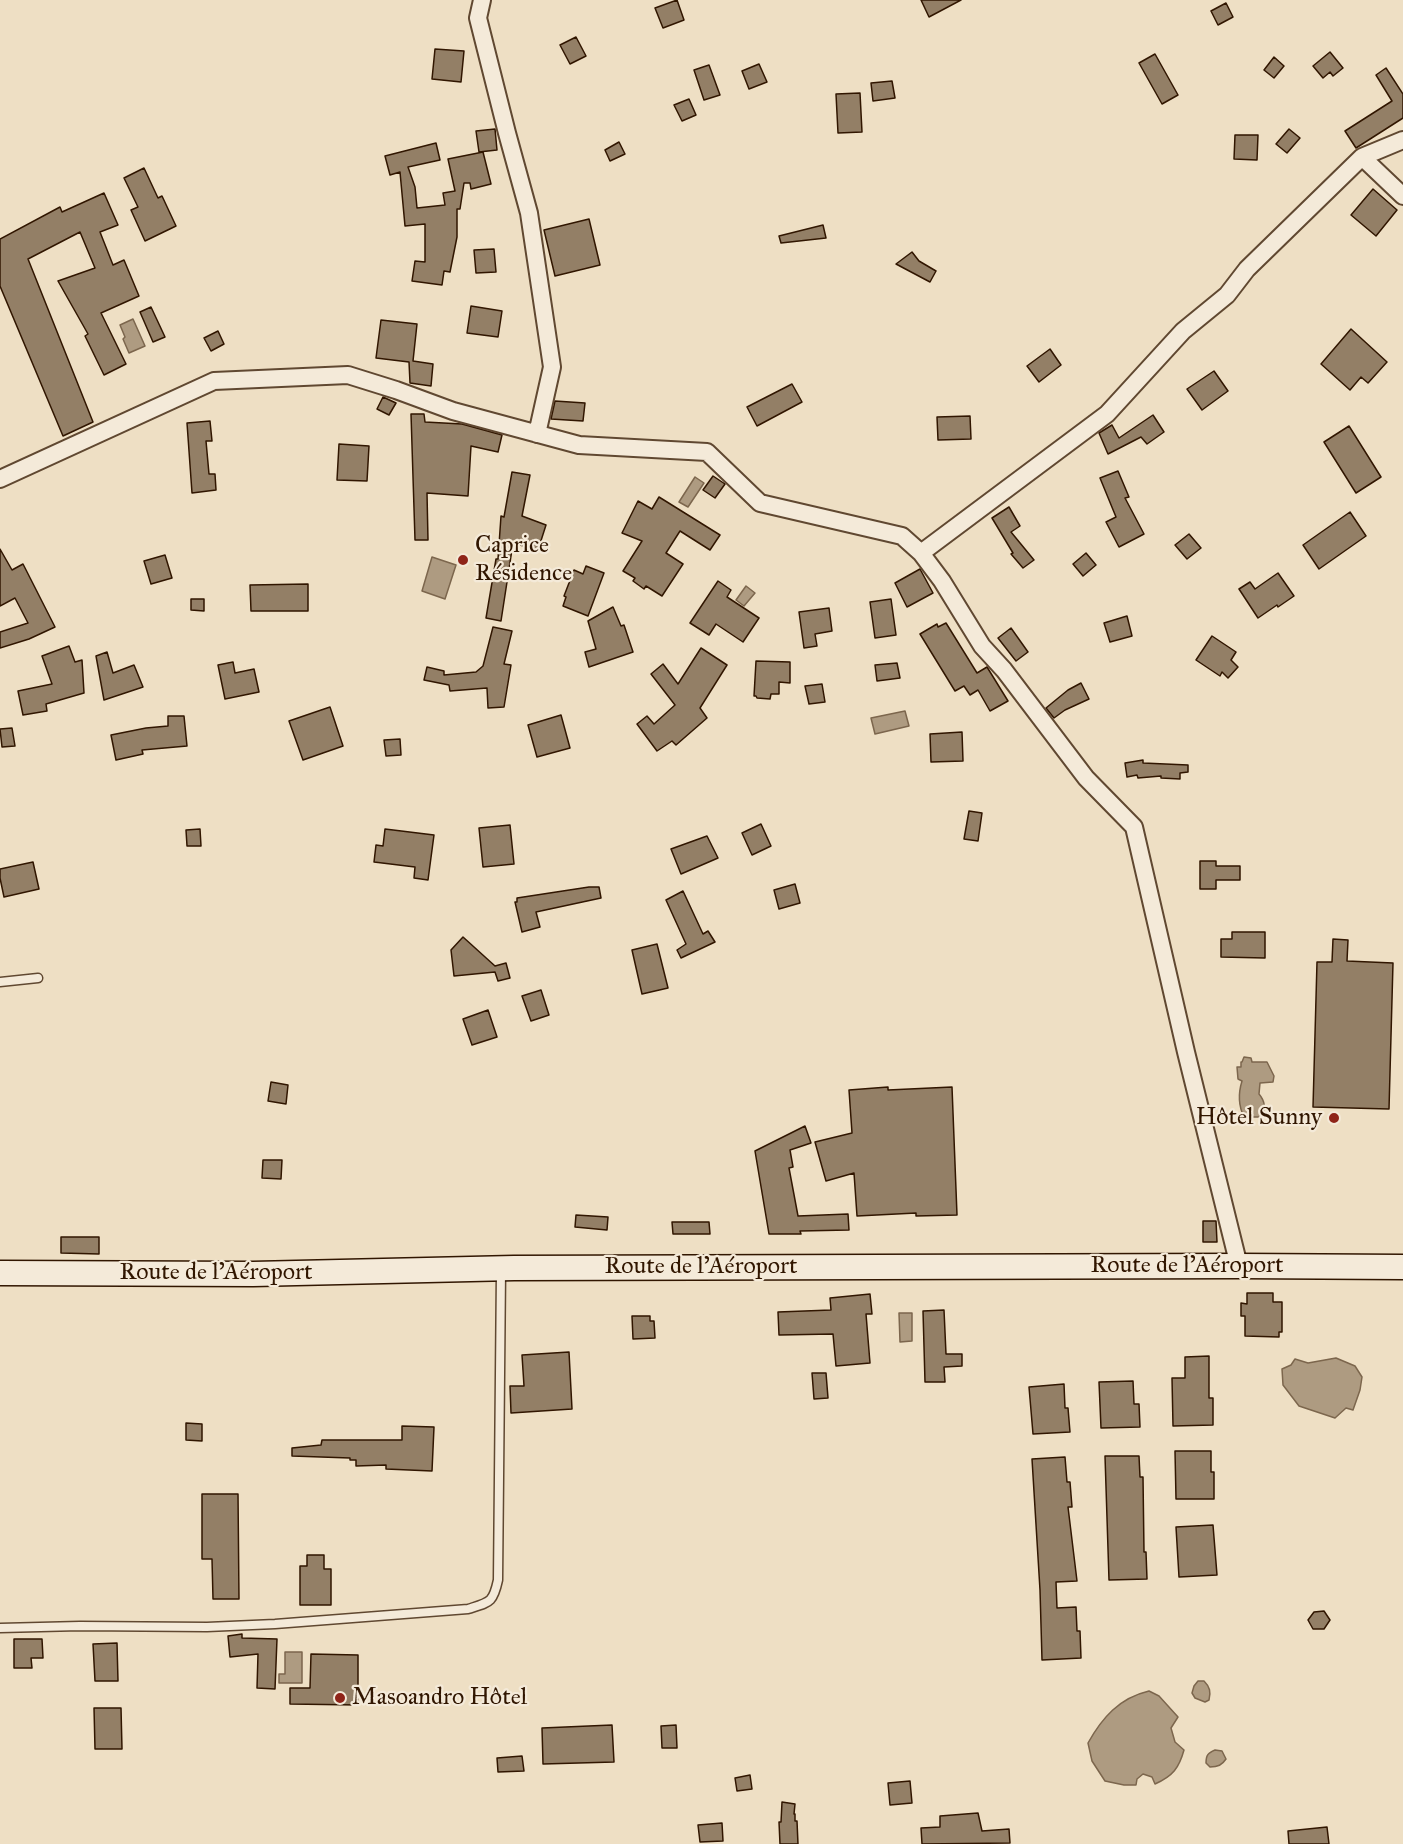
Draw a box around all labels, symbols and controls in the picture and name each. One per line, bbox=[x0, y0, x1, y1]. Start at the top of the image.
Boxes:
place label: Caprice Résidence bbox=[475, 532, 572, 588]
marker: Caprice Résidence bbox=[456, 553, 470, 567]
place label: Hôtel Sunny bbox=[1196, 1104, 1322, 1132]
marker: Hôtel Sunny bbox=[1327, 1111, 1341, 1125]
street label: Route de l'Aéroport bbox=[1091, 1252, 1283, 1280]
street label: Route de l'Aéroport bbox=[605, 1253, 797, 1281]
street label: Route de l'Aéroport bbox=[120, 1259, 312, 1287]
place label: Masoandro Hôtel bbox=[352, 1684, 527, 1712]
marker: Masoandro Hôtel bbox=[333, 1691, 347, 1705]

